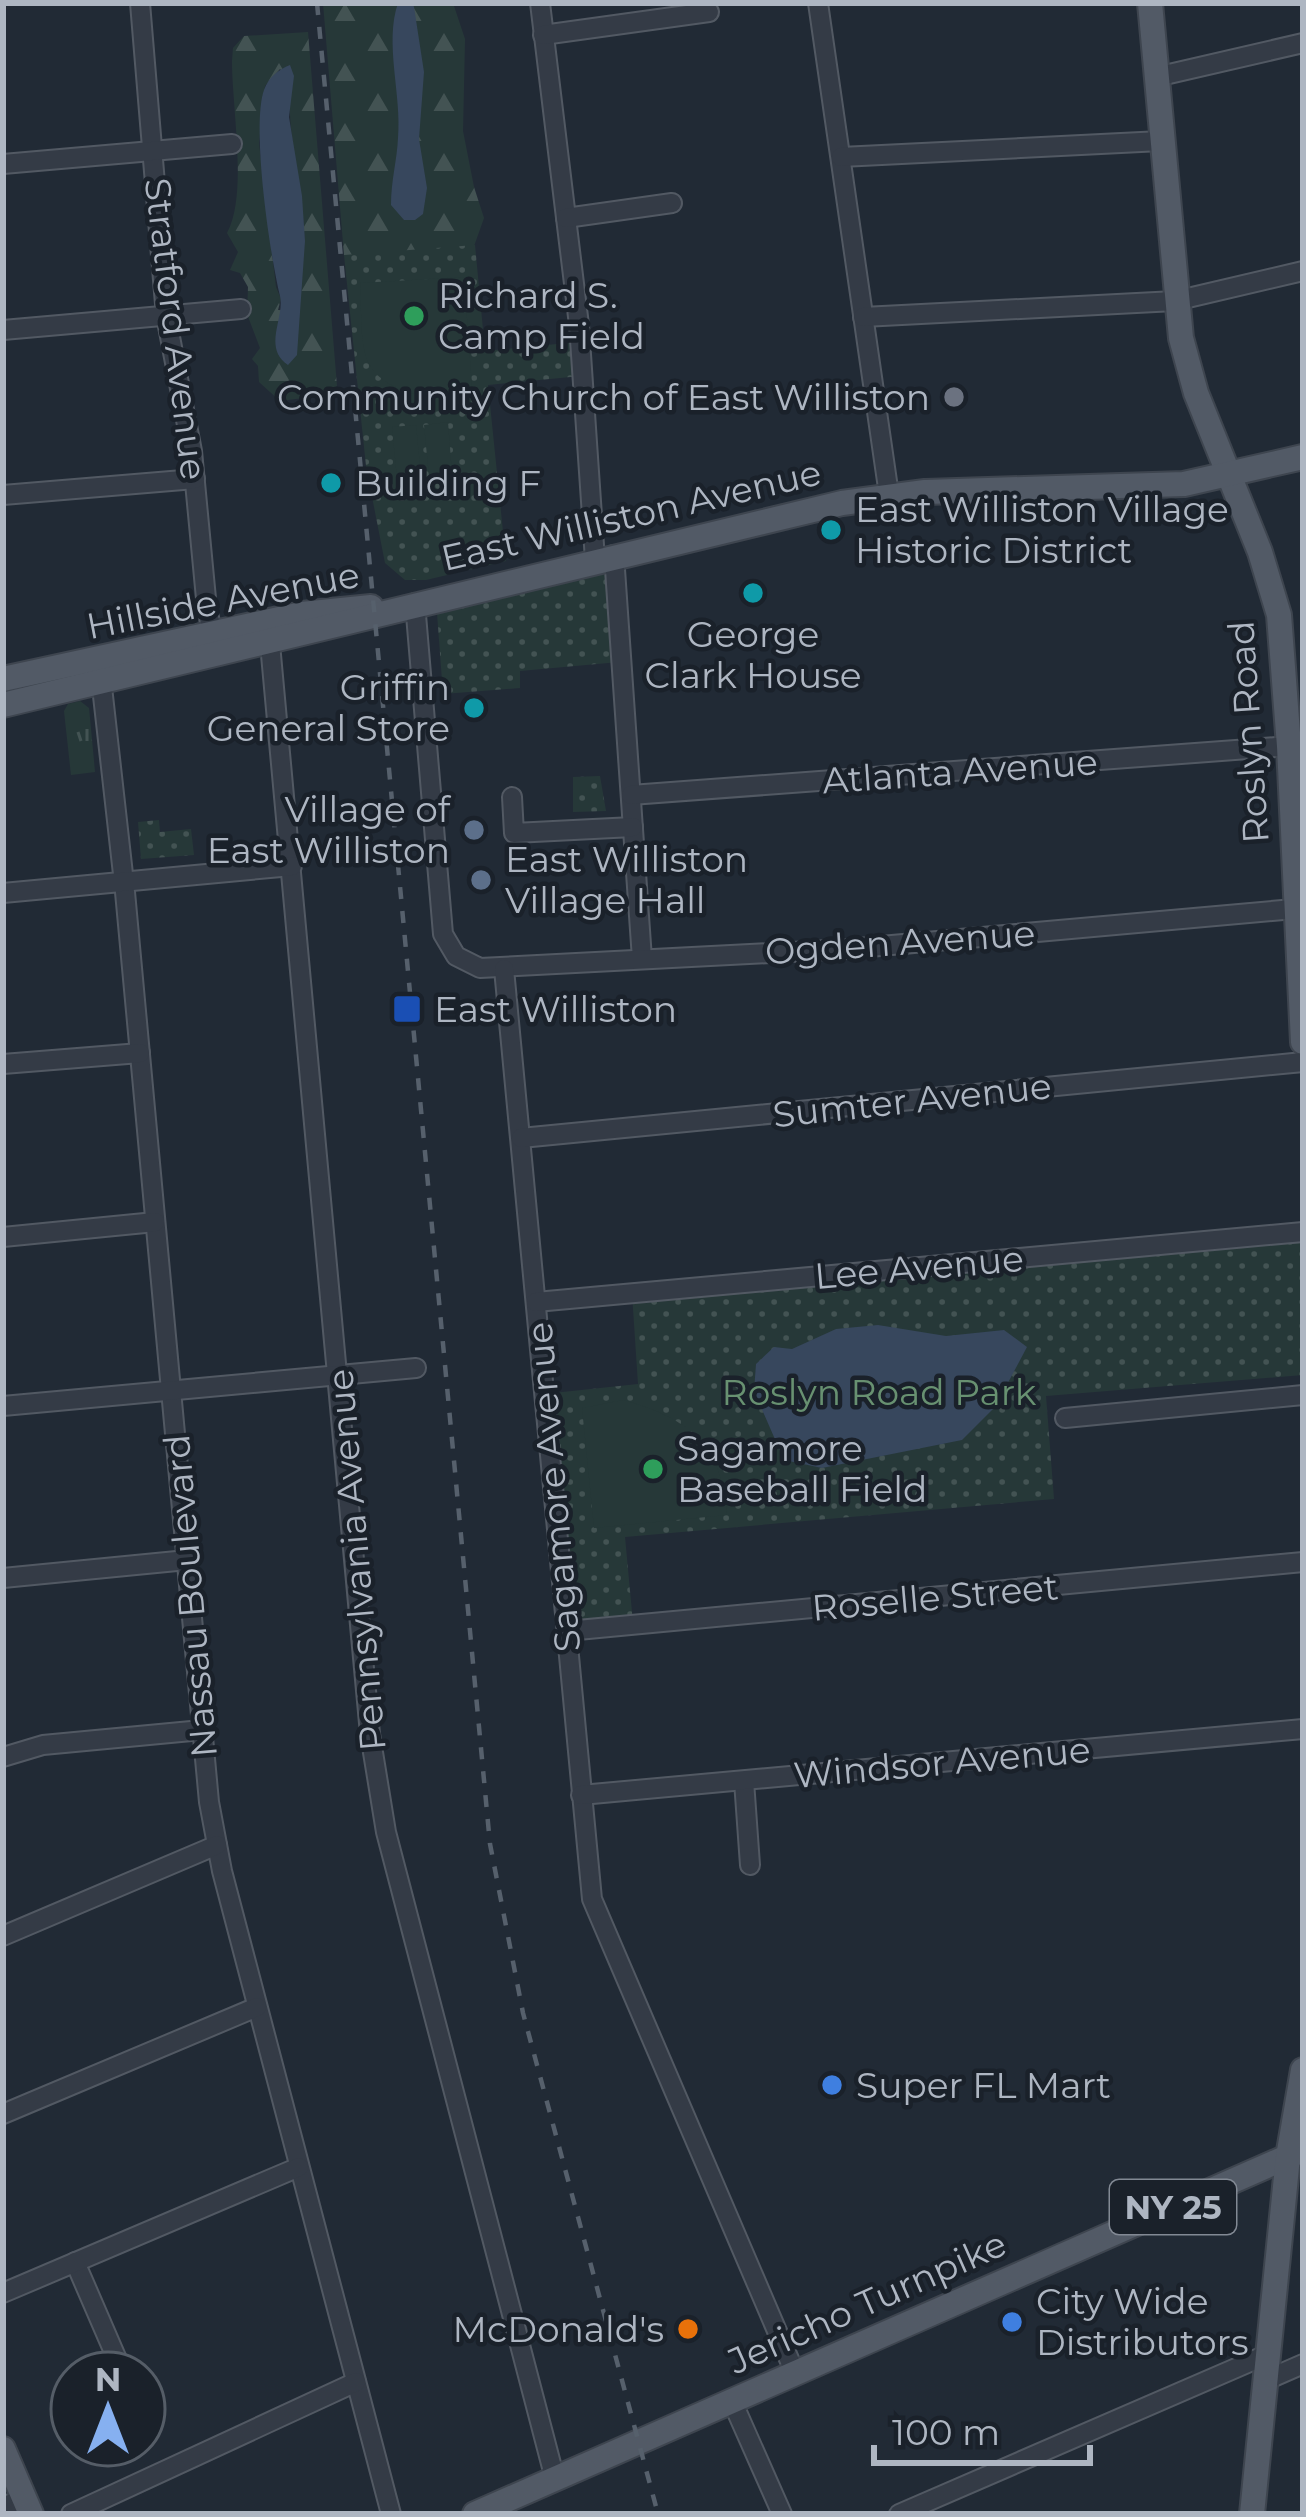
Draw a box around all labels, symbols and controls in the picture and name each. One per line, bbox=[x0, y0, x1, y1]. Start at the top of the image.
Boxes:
street label: Stratford Avenue bbox=[136, 176, 216, 482]
place label: Richard S. Camp Field bbox=[438, 273, 645, 358]
marker: Richard S. Camp Field bbox=[401, 303, 427, 329]
place label: Community Church of East Williston bbox=[277, 375, 930, 419]
marker: Community Church of East Williston bbox=[941, 384, 967, 410]
street label: East Williston Avenue bbox=[437, 450, 825, 580]
place label: Building F bbox=[355, 461, 541, 505]
marker: Building F bbox=[318, 470, 344, 496]
place label: East Williston Village Historic District bbox=[855, 487, 1229, 572]
marker: East Williston Village Historic District bbox=[818, 517, 844, 543]
street label: Hillside Avenue bbox=[83, 552, 363, 648]
marker: George Clark House bbox=[740, 580, 766, 606]
place label: George Clark House bbox=[645, 612, 861, 697]
street label: Roslyn Road bbox=[1218, 619, 1278, 845]
place label: Griffin General Store bbox=[207, 665, 450, 750]
marker: Griffin General Store bbox=[461, 695, 487, 721]
street label: Atlanta Avenue bbox=[821, 739, 1099, 803]
place label: Village of East Williston bbox=[207, 787, 452, 872]
marker: Village of East Williston bbox=[461, 817, 487, 843]
place label: East Williston Village Hall bbox=[505, 837, 748, 922]
marker: East Williston Village Hall bbox=[468, 867, 494, 893]
street label: Ogden Avenue bbox=[763, 911, 1037, 973]
place label: East Williston bbox=[434, 987, 677, 1031]
marker: East Williston bbox=[391, 993, 423, 1025]
street label: Sumter Avenue bbox=[770, 1063, 1054, 1137]
street label: Lee Avenue bbox=[813, 1236, 1025, 1298]
street label: Sagamore Avenue bbox=[517, 1320, 589, 1654]
street label: Pennsylvania Avenue bbox=[317, 1367, 395, 1753]
park label: Roslyn Road Park bbox=[722, 1370, 1037, 1414]
place label: Sagamore Baseball Field bbox=[677, 1426, 927, 1511]
street label: Nassau Boulevard bbox=[154, 1433, 226, 1759]
marker: Sagamore Baseball Field bbox=[640, 1456, 666, 1482]
street label: Roselle Street bbox=[810, 1564, 1060, 1630]
street label: Windsor Avenue bbox=[792, 1727, 1092, 1797]
place label: Super FL Mart bbox=[856, 2063, 1111, 2107]
marker: Super FL Mart bbox=[819, 2072, 845, 2098]
road number: NY 25 bbox=[1110, 2180, 1236, 2234]
street label: Jericho Turnpike bbox=[720, 2221, 1013, 2383]
place label: City Wide Distributors bbox=[1036, 2279, 1248, 2364]
place label: McDonald's bbox=[453, 2307, 664, 2351]
marker: City Wide Distributors bbox=[999, 2309, 1025, 2335]
marker: McDonald's bbox=[675, 2316, 701, 2342]
north arrow bbox=[48, 2349, 168, 2469]
text: N bbox=[95, 2359, 121, 2399]
scale bar bbox=[874, 2391, 1090, 2465]
text: 100 m bbox=[892, 2410, 1000, 2454]

